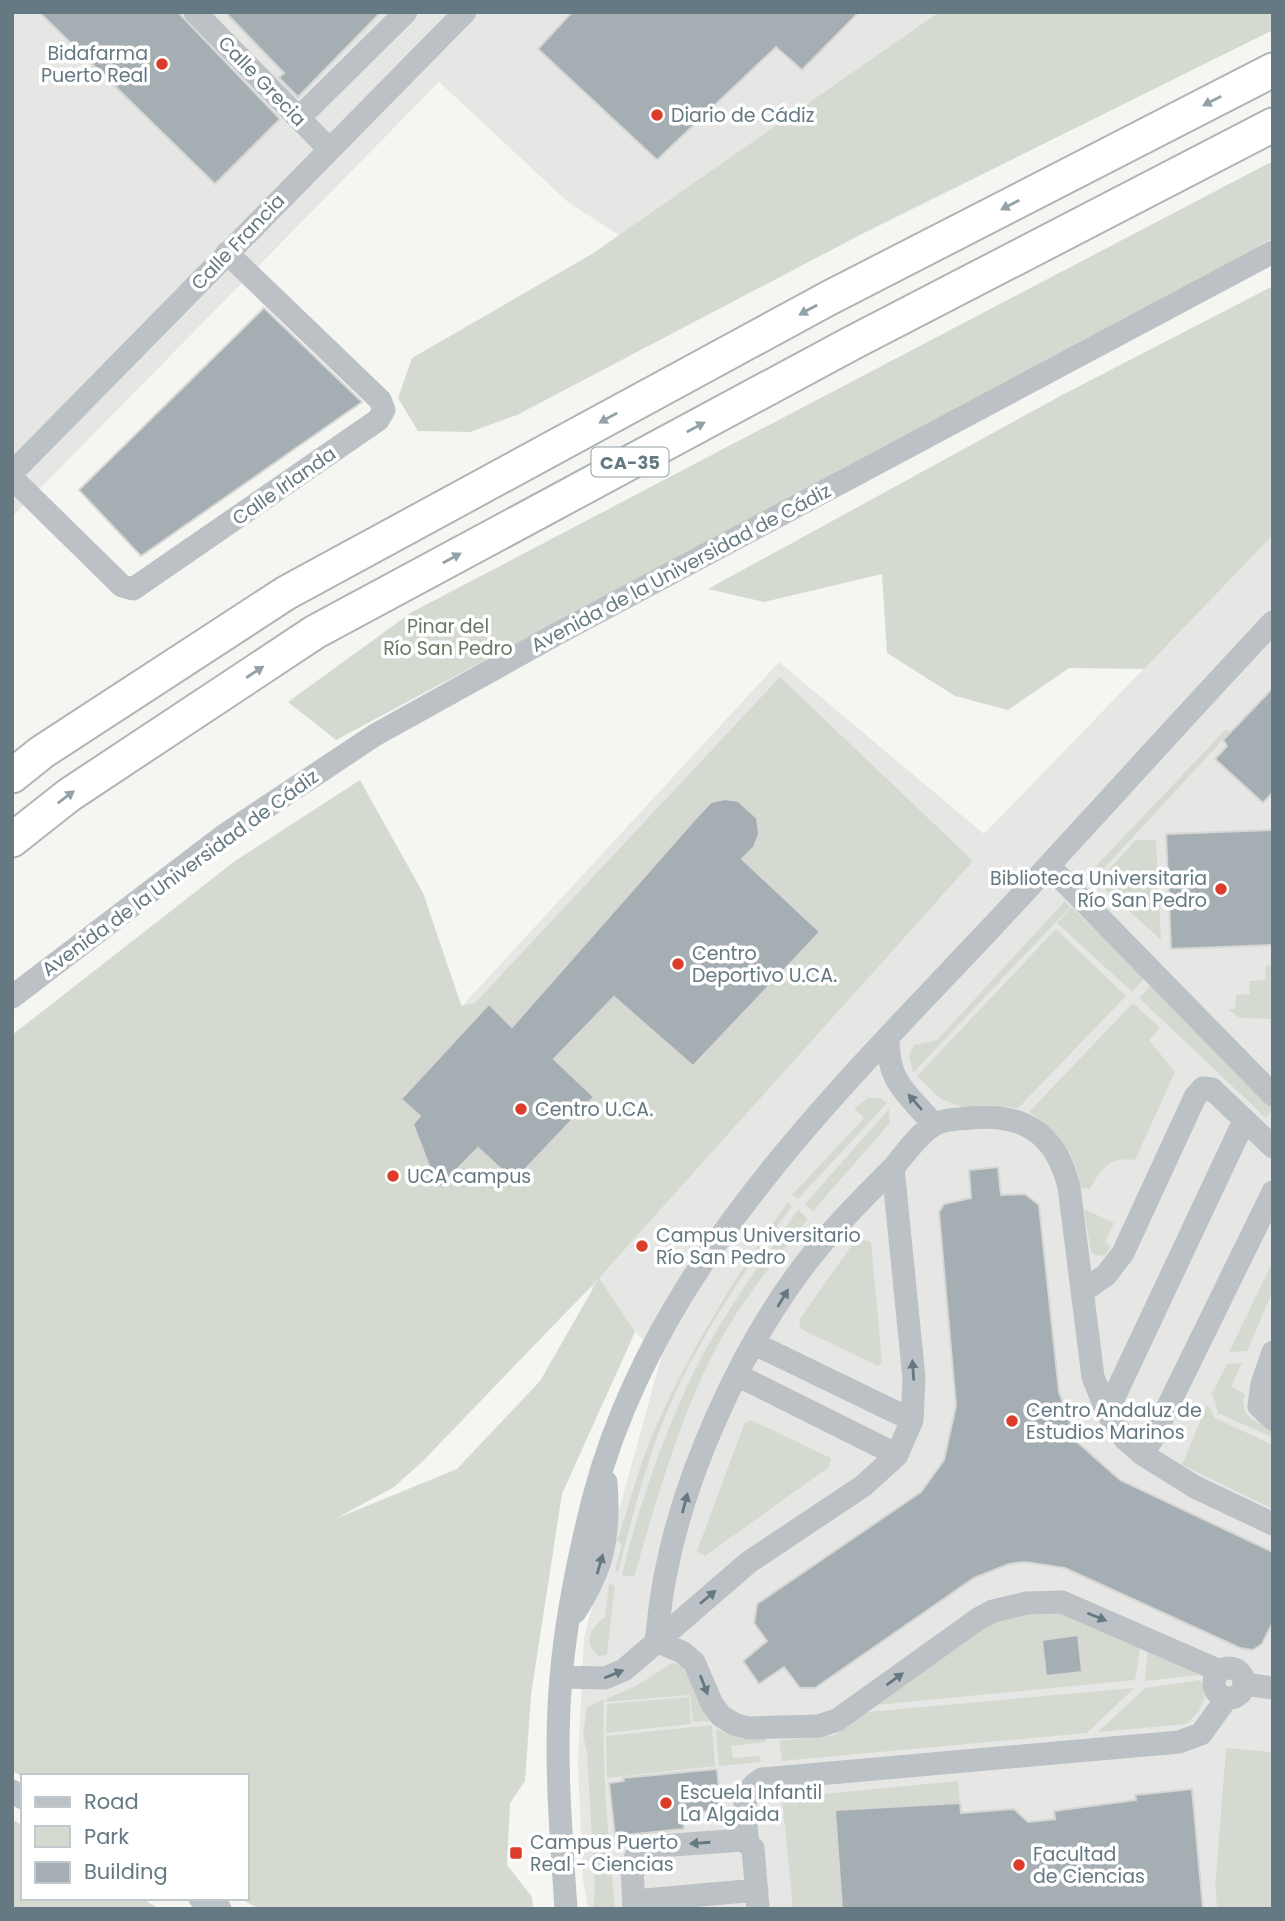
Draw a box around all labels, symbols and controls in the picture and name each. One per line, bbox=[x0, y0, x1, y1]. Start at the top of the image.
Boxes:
street label: Calle Grecia bbox=[212, 30, 312, 132]
place label: Bidafarma Puerto Real bbox=[41, 40, 148, 89]
marker: Bidafarma Puerto Real bbox=[154, 56, 170, 72]
one-way arrow bbox=[1202, 95, 1222, 106]
place label: Diario de Cádiz bbox=[671, 102, 814, 129]
marker: Diario de Cádiz bbox=[649, 107, 665, 123]
street label: Calle Francia bbox=[185, 188, 291, 296]
one-way arrow bbox=[1000, 199, 1020, 211]
one-way arrow bbox=[798, 304, 818, 315]
one-way arrow bbox=[598, 412, 618, 424]
one-way arrow bbox=[686, 421, 705, 433]
street label: Calle Irlanda bbox=[227, 440, 341, 532]
road number: CA-35 bbox=[592, 448, 668, 476]
street label: Avenida de la Universidad de Cádiz bbox=[526, 477, 836, 659]
one-way arrow bbox=[443, 552, 462, 564]
park label: Pinar del Río San Pedro bbox=[383, 613, 513, 662]
one-way arrow bbox=[246, 665, 265, 678]
street label: Avenida de la Universidad de Cádiz bbox=[36, 763, 324, 983]
one-way arrow bbox=[57, 791, 75, 805]
place label: Biblioteca Universitaria Río San Pedro bbox=[990, 865, 1207, 914]
marker: Biblioteca Universitaria Río San Pedro bbox=[1213, 881, 1229, 897]
place label: Centro Deportivo U.CA. bbox=[692, 940, 837, 989]
marker: Centro Deportivo U.CA. bbox=[670, 956, 686, 972]
one-way arrow bbox=[908, 1094, 923, 1111]
place label: Centro U.CA. bbox=[535, 1096, 653, 1123]
marker: Centro U.CA. bbox=[513, 1101, 529, 1117]
place label: UCA campus bbox=[407, 1163, 531, 1190]
marker: UCA campus bbox=[385, 1168, 401, 1184]
place label: Campus Universitario Río San Pedro bbox=[656, 1222, 861, 1271]
marker: Campus Universitario Río San Pedro bbox=[634, 1238, 650, 1254]
one-way arrow bbox=[776, 1289, 789, 1308]
one-way arrow bbox=[907, 1359, 918, 1381]
place label: Centro Andaluz de Estudios Marinos bbox=[1026, 1397, 1202, 1446]
marker: Centro Andaluz de Estudios Marinos bbox=[1004, 1413, 1020, 1429]
one-way arrow bbox=[680, 1491, 691, 1513]
one-way arrow bbox=[596, 1553, 606, 1574]
one-way arrow bbox=[700, 1590, 717, 1605]
one-way arrow bbox=[1087, 1611, 1108, 1622]
one-way arrow bbox=[604, 1668, 625, 1679]
one-way arrow bbox=[886, 1672, 904, 1686]
one-way arrow bbox=[699, 1674, 710, 1695]
legend bbox=[21, 1774, 248, 1900]
place label: Escuela Infantil La Algaida bbox=[680, 1779, 822, 1828]
text: Road bbox=[84, 1787, 139, 1816]
marker: Escuela Infantil La Algaida bbox=[658, 1795, 674, 1811]
text: Park bbox=[84, 1822, 129, 1851]
place label: Campus Puerto Real - Ciencias bbox=[530, 1829, 678, 1878]
one-way arrow bbox=[689, 1838, 711, 1849]
place label: Facultad de Ciencias bbox=[1033, 1841, 1145, 1890]
marker: Campus Puerto Real - Ciencias bbox=[508, 1845, 524, 1861]
text: Building bbox=[84, 1857, 168, 1886]
marker: Facultad de Ciencias bbox=[1011, 1857, 1027, 1873]

